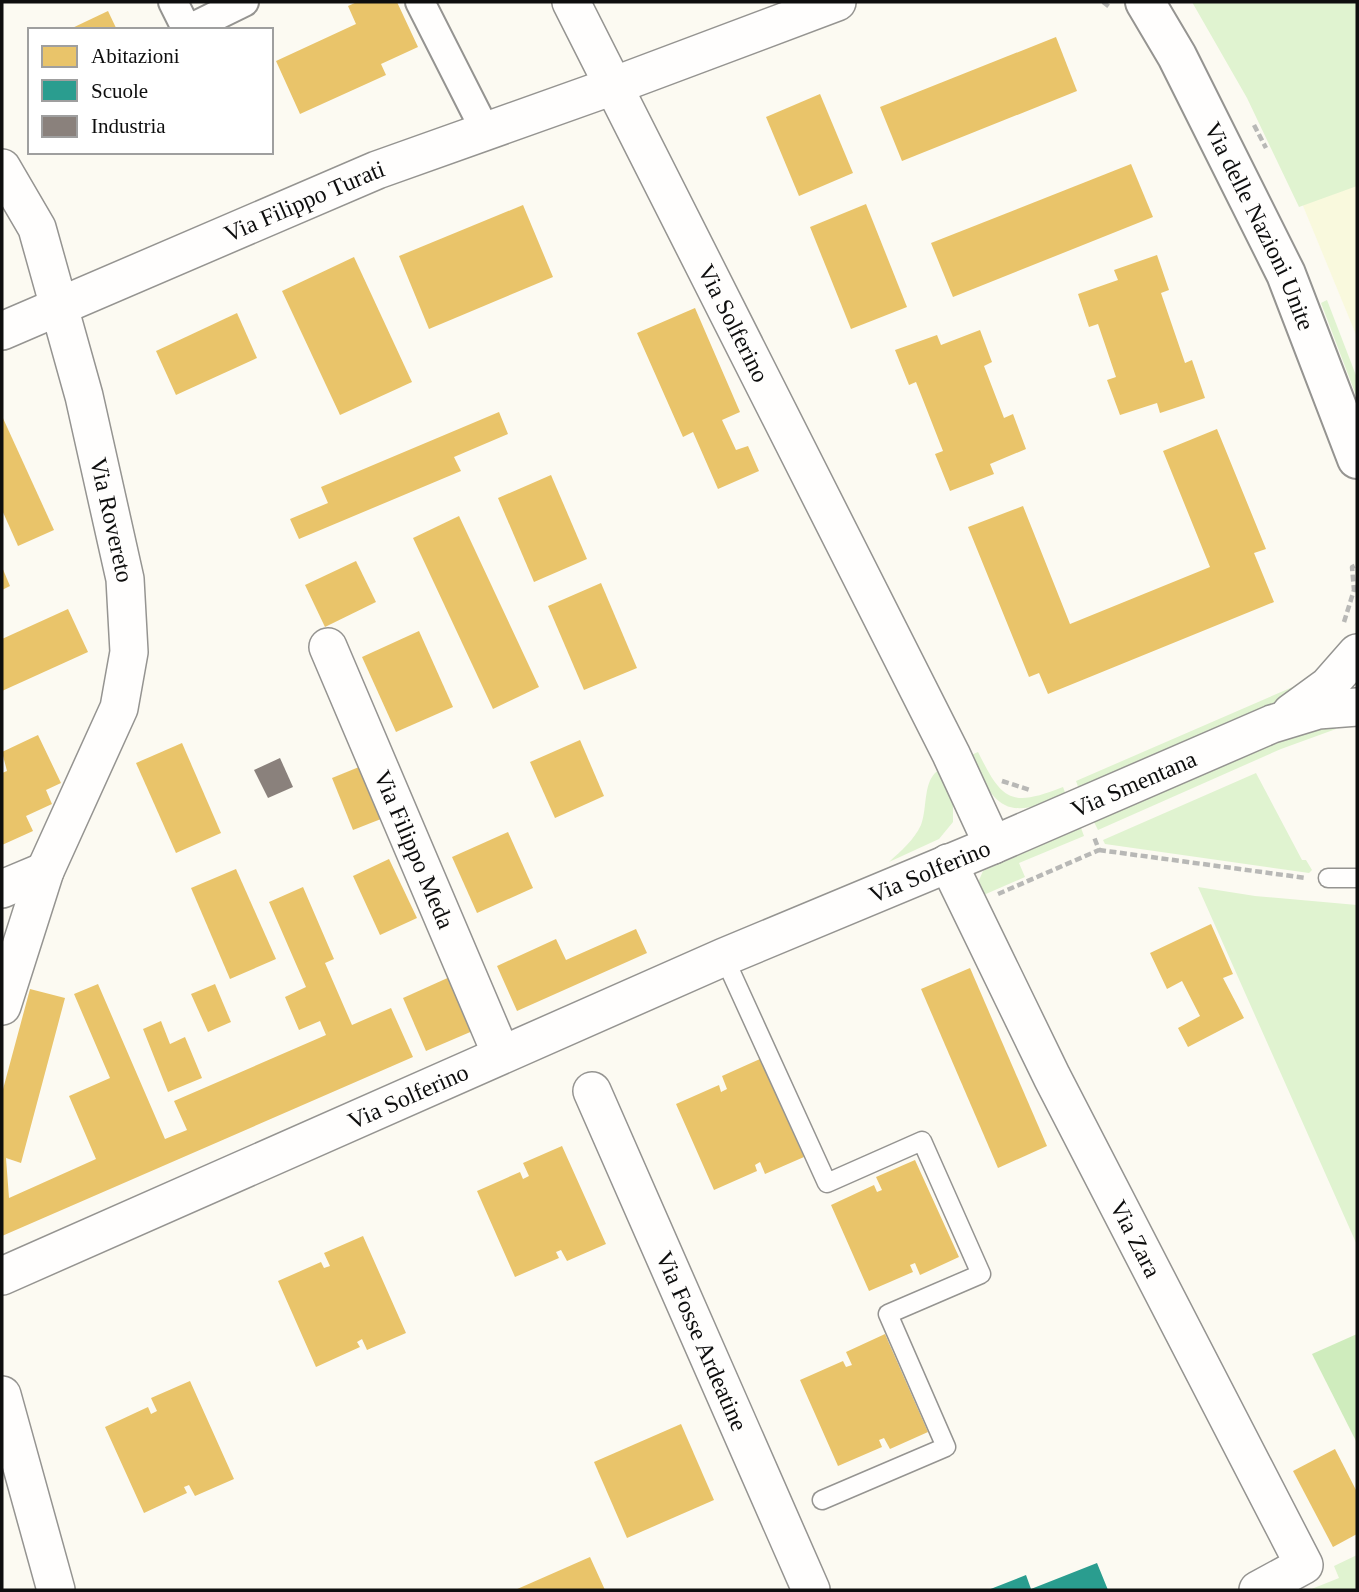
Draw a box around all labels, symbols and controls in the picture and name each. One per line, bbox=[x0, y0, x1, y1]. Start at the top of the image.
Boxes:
legend bbox=[28, 28, 273, 154]
text: Abitazioni bbox=[91, 44, 180, 68]
text: Scuole bbox=[91, 79, 148, 103]
text: Industria bbox=[91, 114, 166, 138]
street label: Via delle Nazioni Unite bbox=[1199, 118, 1319, 334]
street label: Via Filippo Turati bbox=[220, 155, 388, 247]
street label: Via Solferino bbox=[693, 260, 774, 387]
street label: Via Rovereto bbox=[85, 455, 138, 585]
street label: Via Smentana bbox=[1067, 745, 1201, 823]
street label: Via Filippo Meda bbox=[369, 767, 459, 933]
street label: Via Solferino bbox=[865, 835, 994, 908]
street label: Via Solferino bbox=[344, 1059, 472, 1134]
street label: Via Zara bbox=[1105, 1196, 1166, 1282]
street label: Via Fosse Ardeatine bbox=[651, 1247, 752, 1435]

